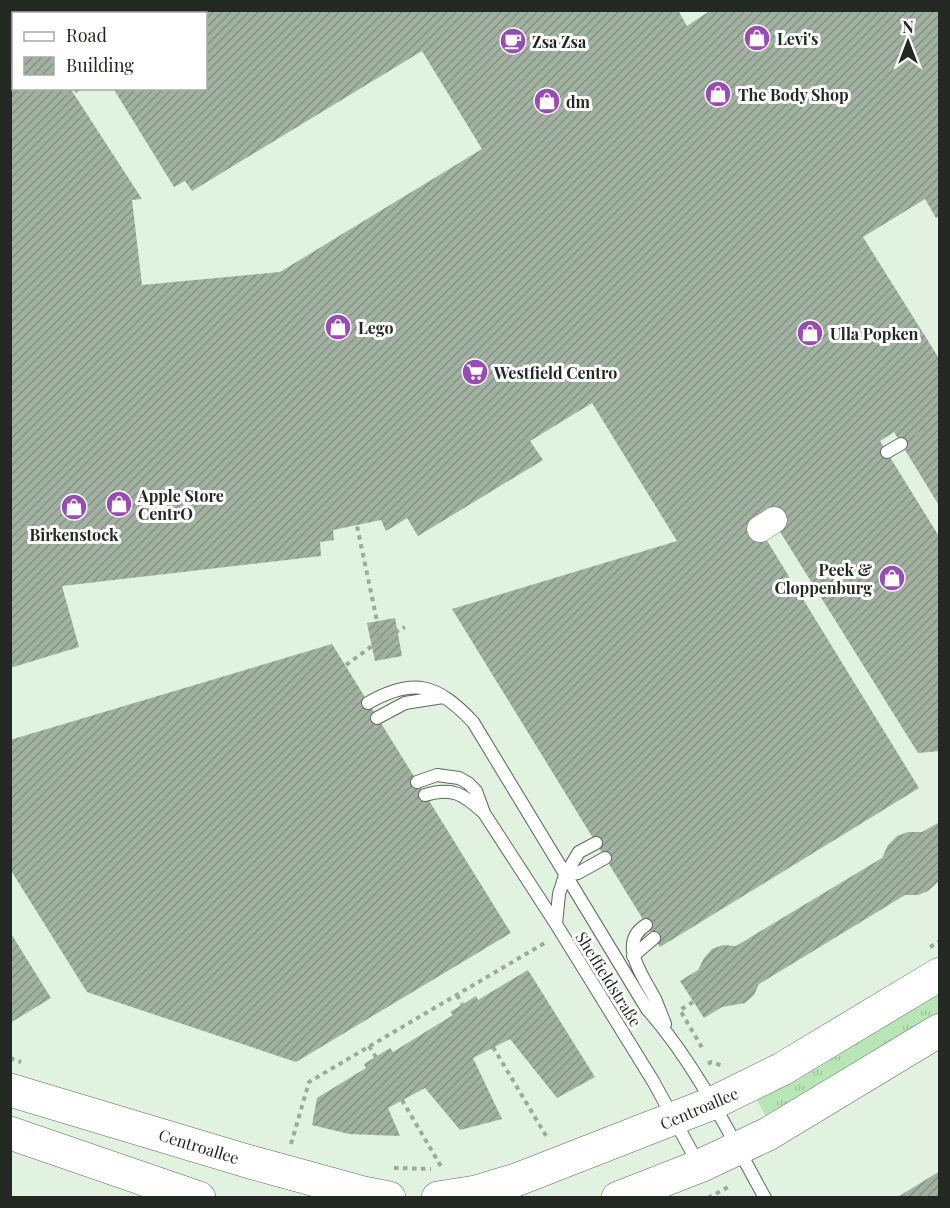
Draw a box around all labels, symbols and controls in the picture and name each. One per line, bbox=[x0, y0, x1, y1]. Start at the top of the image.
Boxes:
legend bbox=[12, 12, 207, 90]
north arrow bbox=[878, 12, 938, 72]
text: N bbox=[902, 16, 914, 37]
text: Road bbox=[66, 23, 107, 47]
shop icon: Levi's bbox=[742, 23, 772, 53]
cafe icon: Zsa Zsa bbox=[498, 26, 528, 56]
place label: Levi's bbox=[777, 28, 818, 49]
place label: Zsa Zsa bbox=[532, 31, 587, 52]
text: Building bbox=[66, 53, 134, 77]
shop icon: The Body Shop bbox=[703, 79, 733, 109]
place label: The Body Shop bbox=[738, 84, 849, 105]
shop icon: dm bbox=[532, 86, 562, 116]
place label: dm bbox=[566, 91, 591, 112]
shop icon: Lego bbox=[323, 312, 353, 342]
place label: Lego bbox=[358, 317, 393, 338]
shop icon: Ulla Popken bbox=[795, 318, 825, 348]
place label: Ulla Popken bbox=[830, 323, 918, 344]
supermarket icon: Westfield Centro bbox=[460, 357, 490, 387]
place label: Westfield Centro bbox=[493, 362, 617, 383]
place label: Apple Store CentrO bbox=[137, 485, 224, 524]
shop icon: Apple Store CentrO bbox=[104, 489, 134, 519]
shop icon: Birkenstock bbox=[59, 492, 89, 522]
place label: Birkenstock bbox=[30, 524, 119, 545]
place label: Peek & Cloppenburg bbox=[774, 559, 873, 598]
shop icon: Peek & Cloppenburg bbox=[877, 563, 907, 593]
street label: Sheffieldstraße bbox=[571, 927, 647, 1031]
street label: Centroallee bbox=[657, 1082, 741, 1134]
street label: Centroallee bbox=[156, 1124, 242, 1168]

